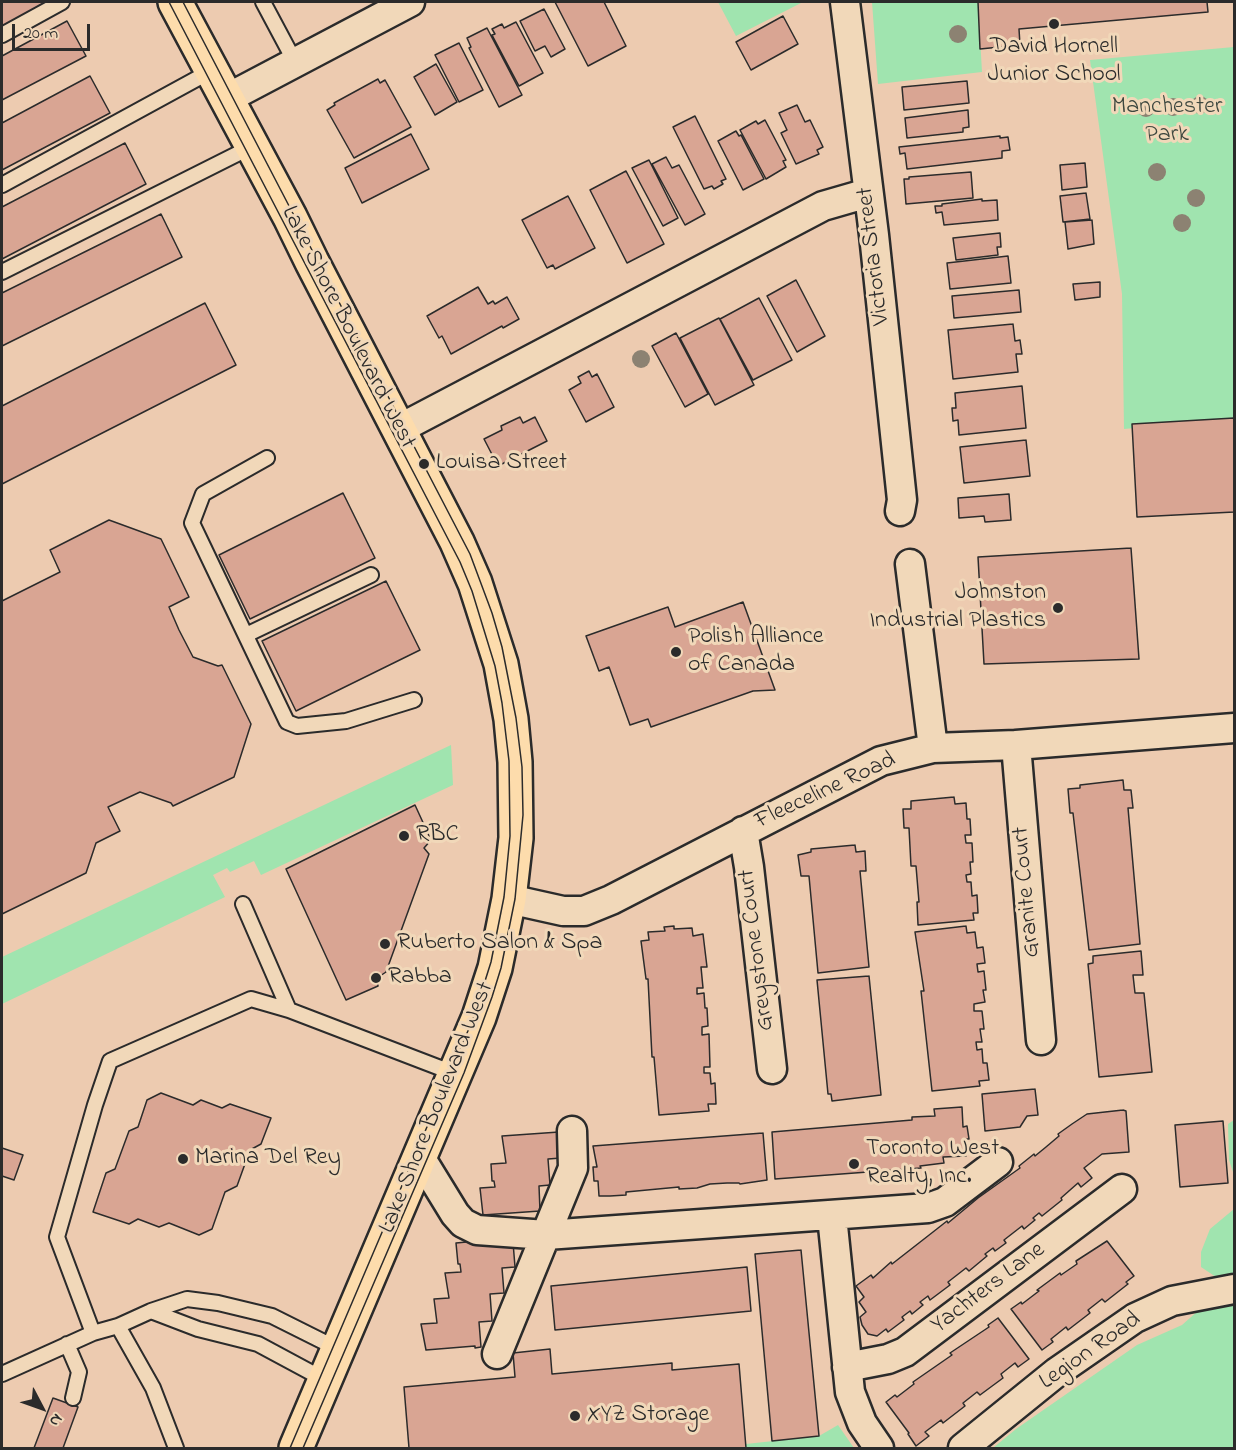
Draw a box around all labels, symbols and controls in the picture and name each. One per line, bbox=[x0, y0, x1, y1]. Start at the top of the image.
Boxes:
scale bar bbox=[15, 12, 93, 50]
marker: David Hornell Junior School bbox=[1047, 17, 1061, 31]
text: 20 m bbox=[23, 21, 58, 47]
place label: David Hornell Junior School bbox=[987, 34, 1121, 90]
park label: Manchester Park bbox=[1112, 94, 1222, 150]
street label: Victoria Street bbox=[852, 185, 898, 327]
street label: Lake Shore Boulevard West bbox=[273, 202, 421, 454]
place label: Louisa Street bbox=[436, 450, 567, 478]
marker: Louisa Street bbox=[417, 457, 431, 471]
place label: Johnston Industrial Plastics bbox=[869, 580, 1046, 636]
marker: Johnston Industrial Plastics bbox=[1051, 601, 1065, 615]
place label: Polish Alliance of Canada bbox=[688, 624, 824, 680]
marker: Polish Alliance of Canada bbox=[669, 645, 683, 659]
street label: Fleeceline Road bbox=[751, 747, 901, 837]
place label: RBC bbox=[416, 822, 459, 850]
street label: Granite Court bbox=[1008, 825, 1048, 959]
marker: RBC bbox=[397, 829, 411, 843]
street label: Greystone Court bbox=[734, 867, 782, 1033]
place label: Ruberto Salon & Spa bbox=[397, 930, 602, 958]
marker: Ruberto Salon & Spa bbox=[378, 937, 392, 951]
place label: Rabba bbox=[388, 964, 452, 992]
marker: Rabba bbox=[369, 971, 383, 985]
street label: Lake Shore Boulevard West bbox=[374, 978, 502, 1238]
place label: Toronto West Realty, Inc. bbox=[866, 1136, 999, 1192]
place label: Marina Del Rey bbox=[195, 1145, 341, 1173]
marker: Marina Del Rey bbox=[176, 1152, 190, 1166]
marker: Toronto West Realty, Inc. bbox=[847, 1157, 861, 1171]
street label: Yachters Lane bbox=[926, 1237, 1052, 1341]
street label: Legion Road bbox=[1035, 1307, 1147, 1397]
north arrow bbox=[12, 1378, 72, 1438]
place label: XYZ Storage bbox=[587, 1402, 709, 1430]
text: N bbox=[43, 1408, 68, 1432]
marker: XYZ Storage bbox=[568, 1409, 582, 1423]

